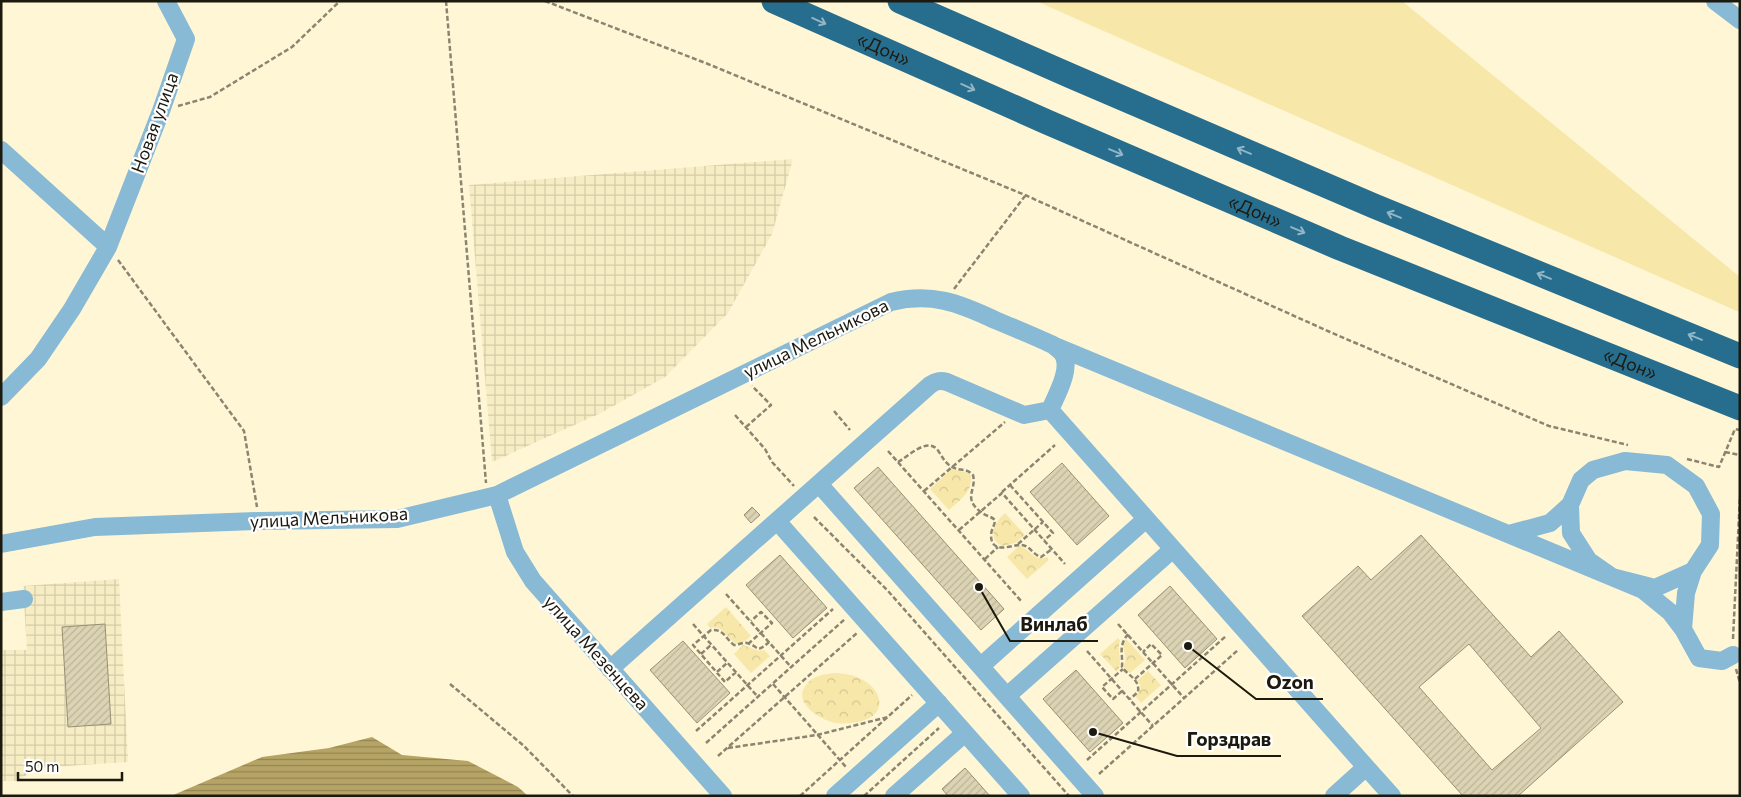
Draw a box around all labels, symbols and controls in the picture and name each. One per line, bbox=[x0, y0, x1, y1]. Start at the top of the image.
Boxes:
one-way arrow bbox=[811, 17, 826, 27]
street label: «Дон» bbox=[854, 27, 914, 70]
street label: Новая улица bbox=[126, 69, 182, 176]
one-way arrow bbox=[960, 83, 975, 92]
one-way arrow bbox=[1237, 145, 1252, 155]
one-way arrow bbox=[1108, 148, 1123, 158]
street label: «Дон» bbox=[1225, 189, 1285, 232]
one-way arrow bbox=[1387, 209, 1402, 219]
one-way arrow bbox=[1290, 226, 1305, 236]
one-way arrow bbox=[1537, 271, 1552, 280]
street label: улица Мельникова bbox=[740, 293, 892, 383]
one-way arrow bbox=[1688, 332, 1703, 341]
street label: «Дон» bbox=[1601, 343, 1660, 384]
street label: улица Мельникова bbox=[249, 502, 409, 532]
street label: улица Мезенцева bbox=[539, 590, 654, 714]
callout: Винлаб bbox=[1010, 607, 1098, 641]
text: Винлаб bbox=[1020, 612, 1088, 635]
callout: Ozon bbox=[1256, 665, 1323, 699]
text: Ozon bbox=[1266, 670, 1314, 693]
callout: Горздрав bbox=[1177, 722, 1281, 756]
text: Горздрав bbox=[1187, 727, 1271, 750]
scale bar bbox=[18, 750, 121, 782]
text: 50 m bbox=[25, 757, 59, 775]

